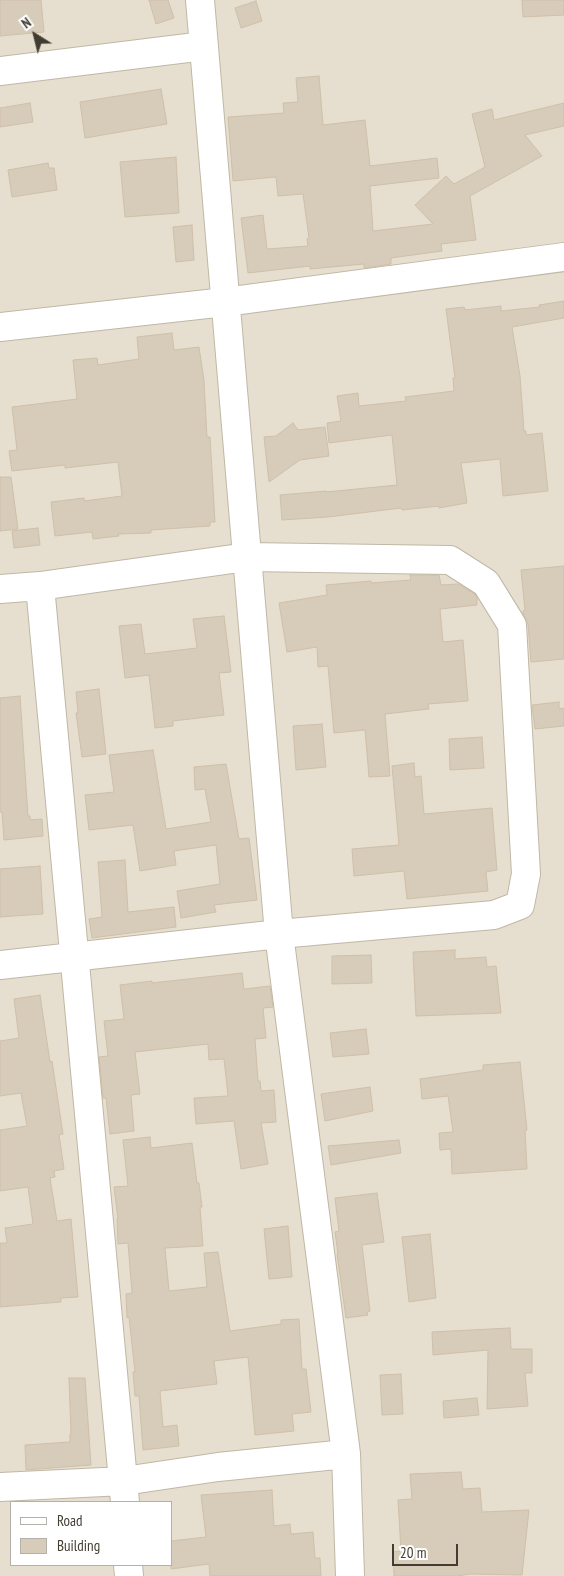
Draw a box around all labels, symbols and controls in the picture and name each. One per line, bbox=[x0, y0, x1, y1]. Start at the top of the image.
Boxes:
north arrow bbox=[10, 10, 60, 60]
text: N bbox=[18, 13, 35, 32]
legend bbox=[10, 1501, 172, 1566]
text: Road bbox=[57, 1511, 83, 1530]
scale bar bbox=[394, 1534, 460, 1566]
text: Building bbox=[57, 1536, 100, 1555]
text: 20 m bbox=[400, 1543, 426, 1562]

